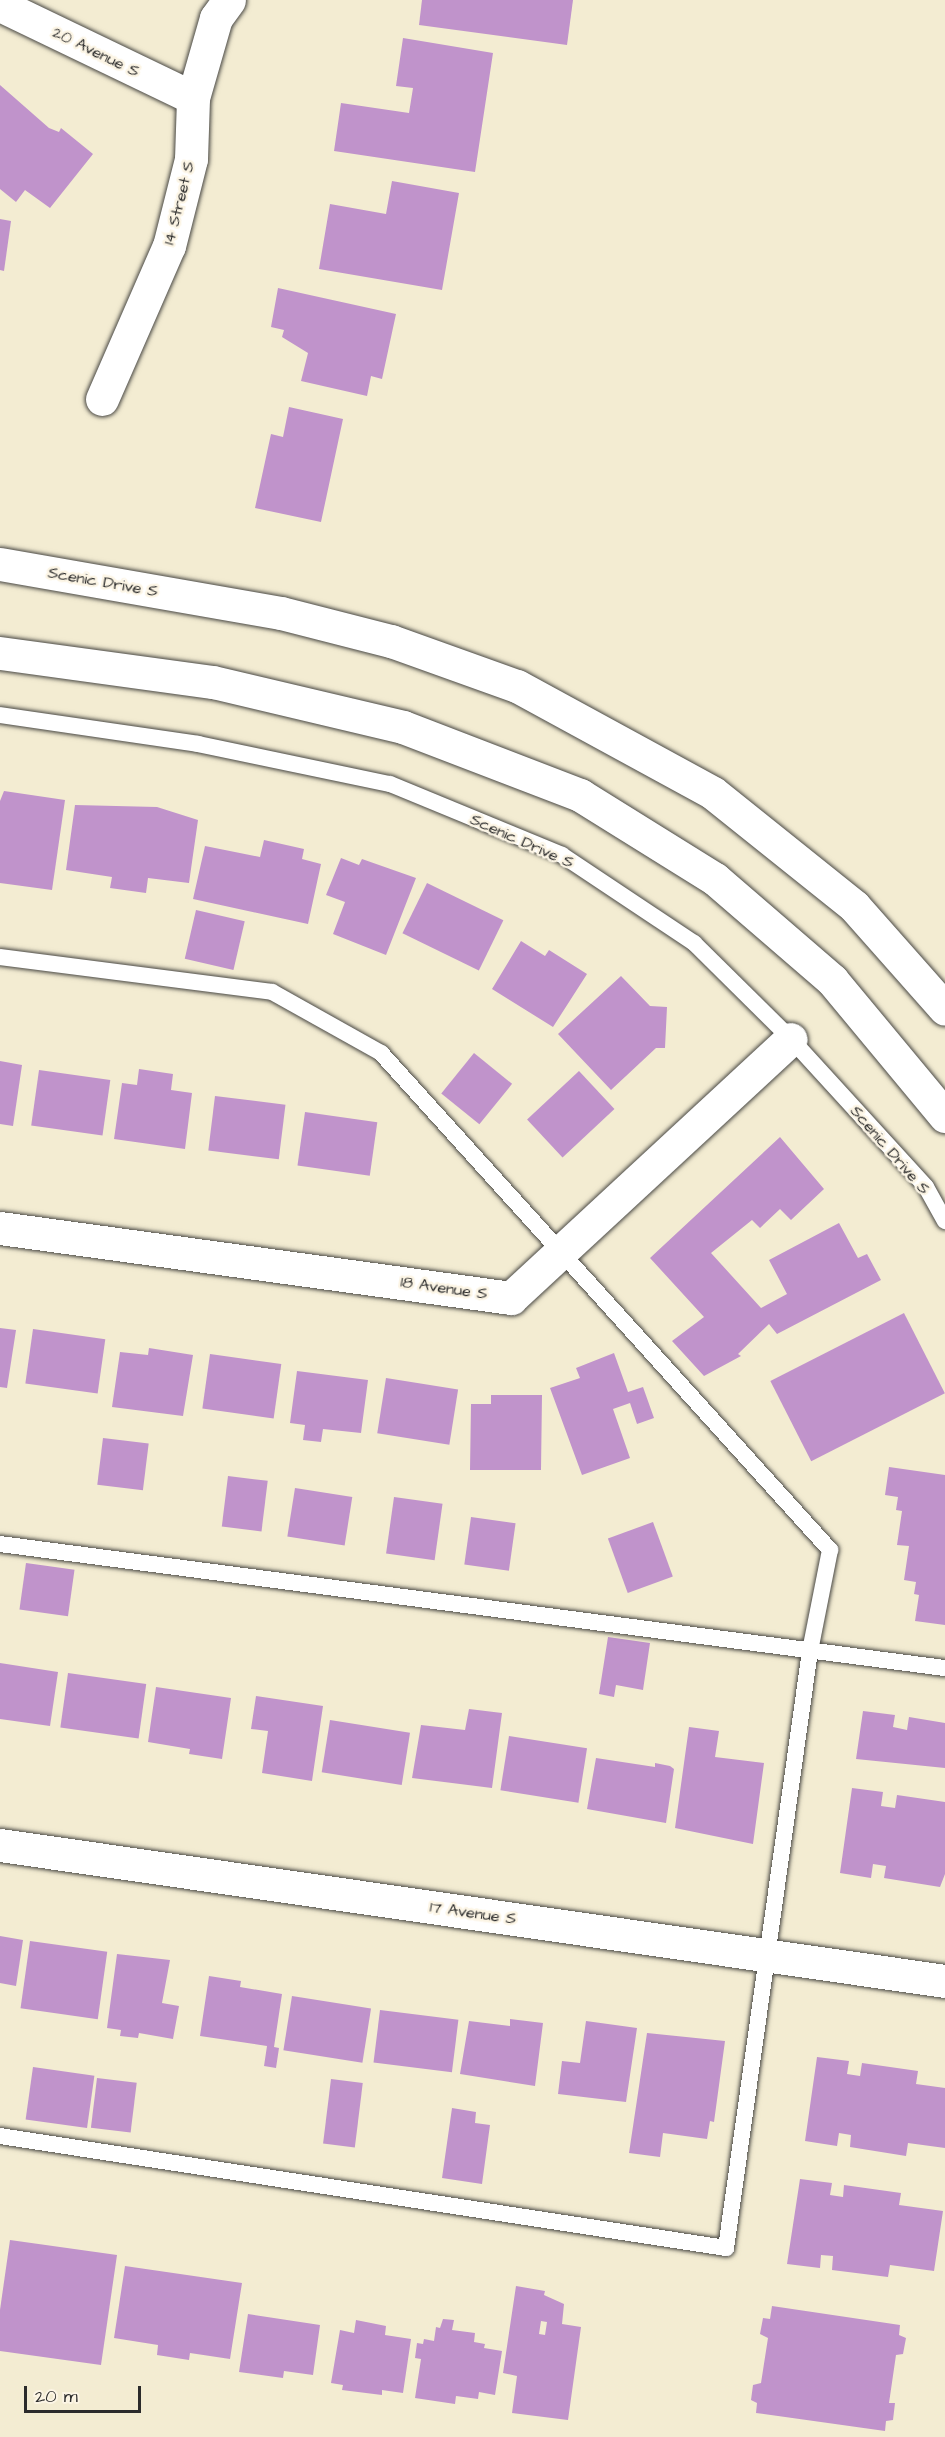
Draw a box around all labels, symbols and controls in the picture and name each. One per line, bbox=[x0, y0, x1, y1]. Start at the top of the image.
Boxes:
street label: 20 Avenue S bbox=[49, 23, 143, 81]
street label: 14 Street S bbox=[159, 159, 199, 247]
street label: Scenic Drive S bbox=[47, 563, 159, 601]
street label: Scenic Drive S bbox=[467, 810, 577, 872]
street label: Scenic Drive S bbox=[846, 1102, 934, 1198]
street label: 18 Avenue S bbox=[399, 1272, 489, 1304]
street label: 17 Avenue S bbox=[429, 1897, 517, 1929]
scale bar bbox=[27, 2374, 144, 2412]
text: 20 m bbox=[35, 2384, 78, 2409]

